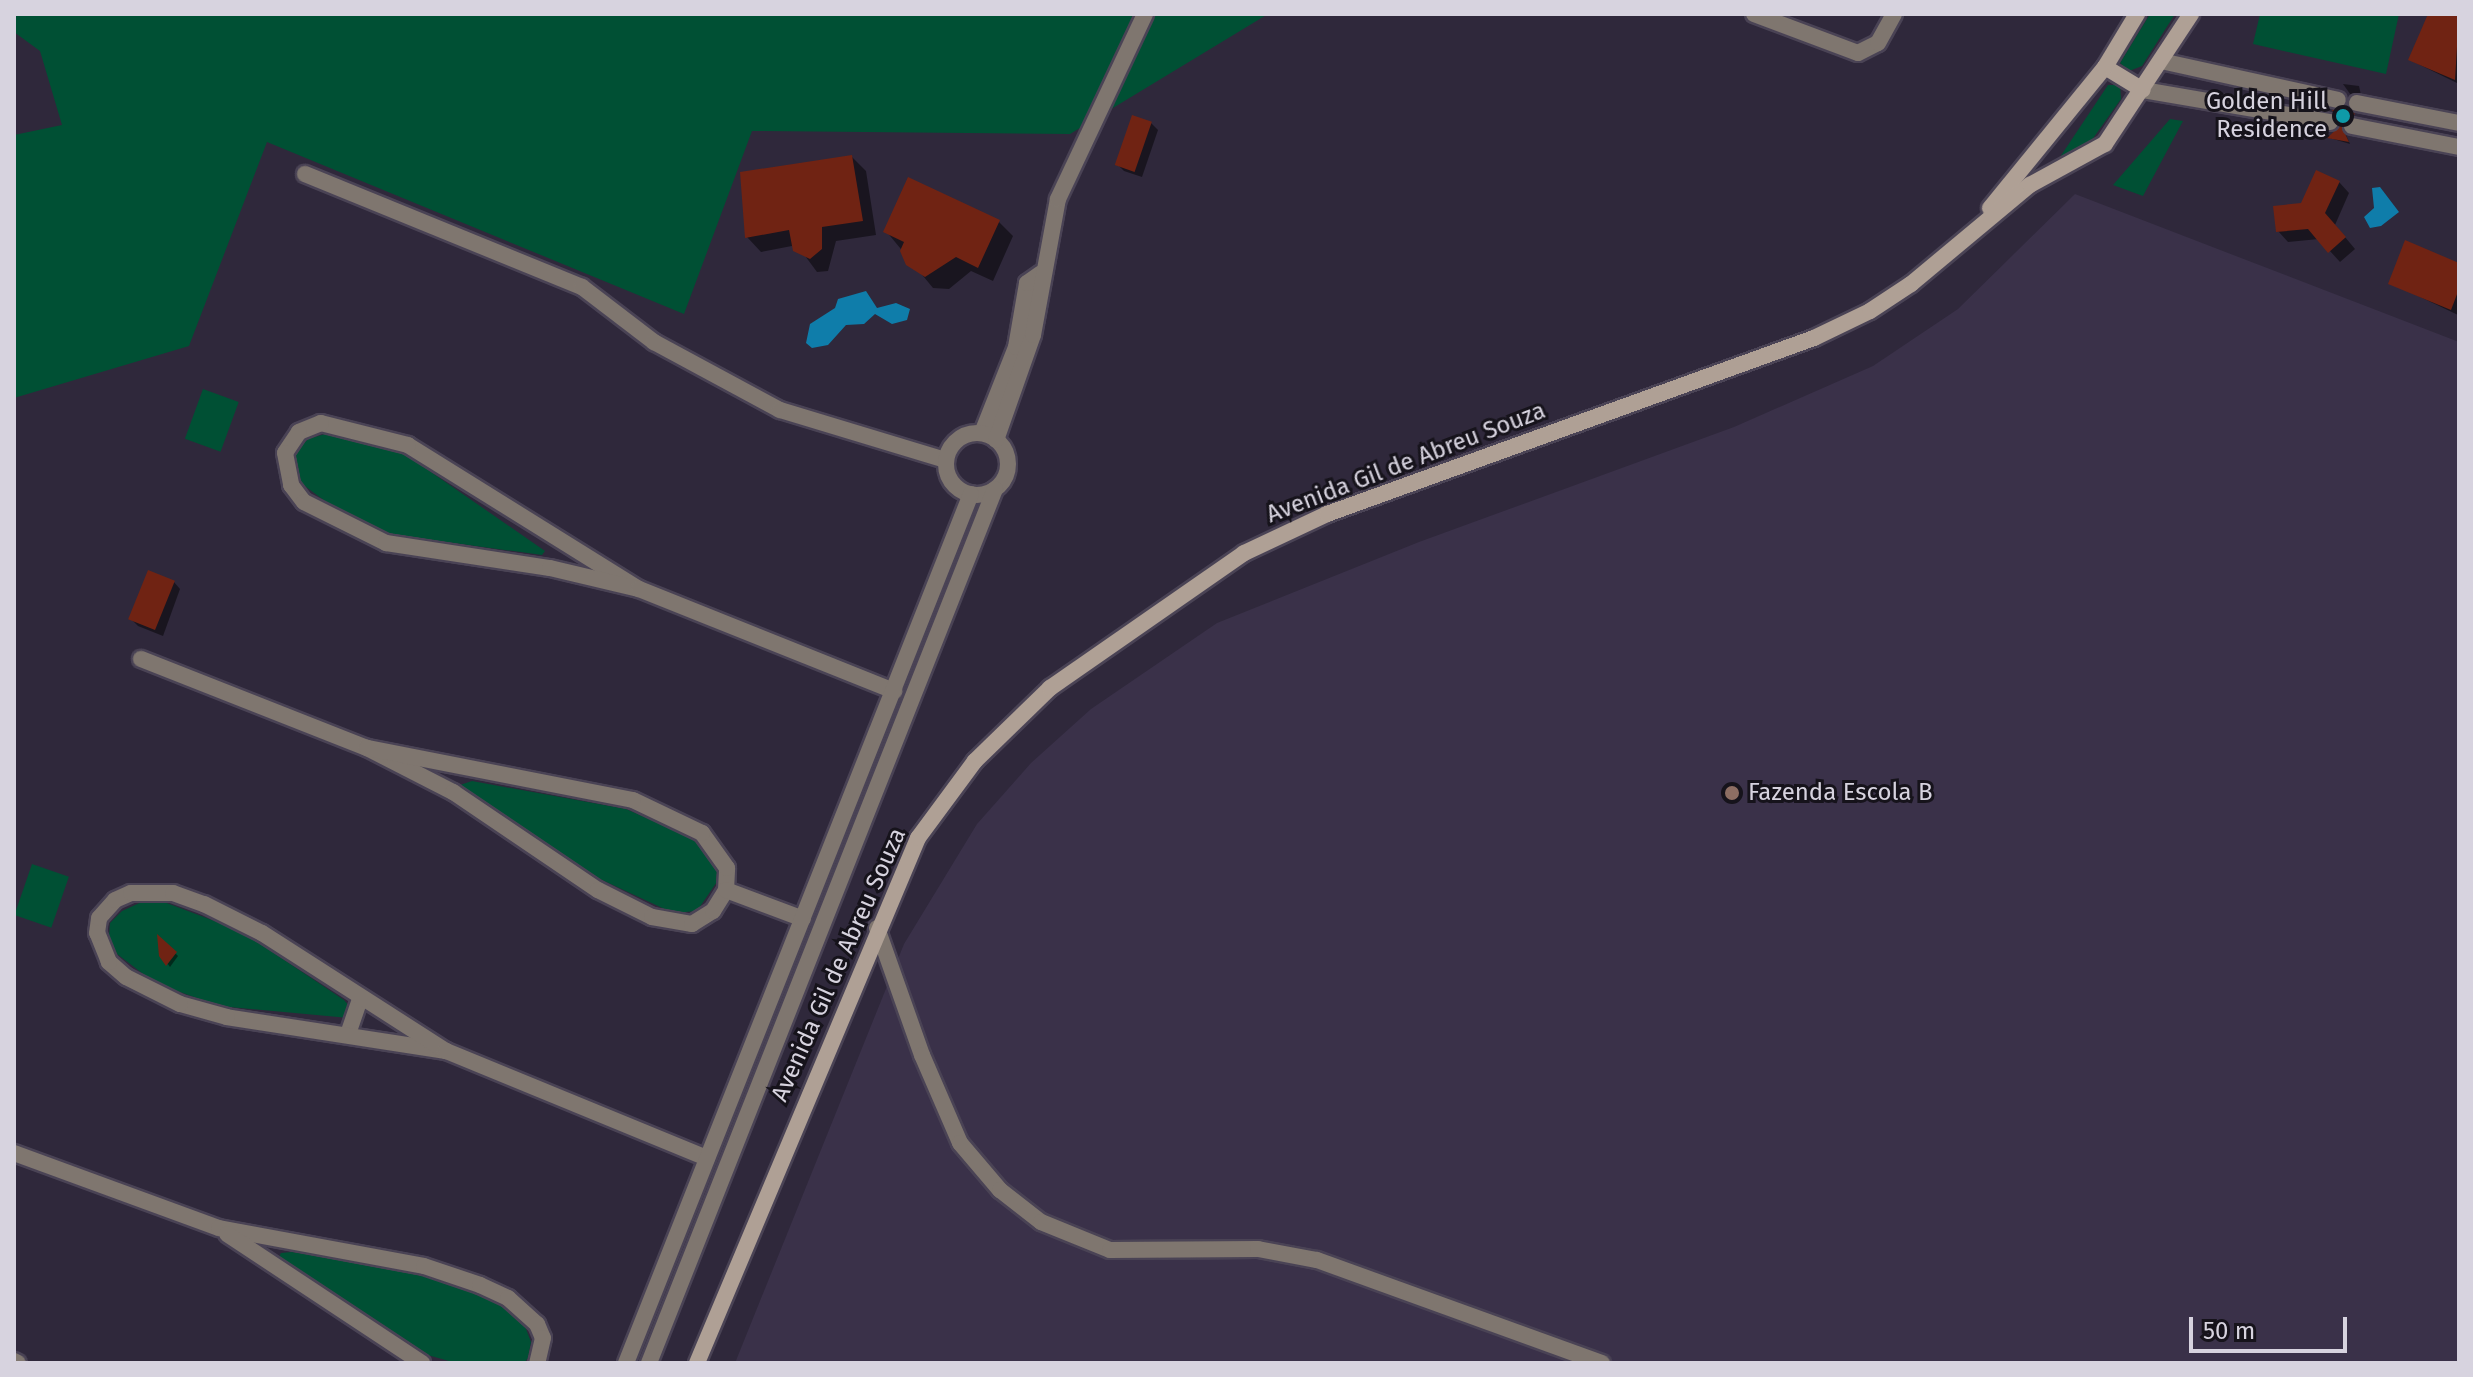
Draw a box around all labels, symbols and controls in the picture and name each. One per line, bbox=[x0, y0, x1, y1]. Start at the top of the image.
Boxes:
place label: Golden Hill Residence bbox=[2206, 88, 2327, 144]
marker: Golden Hill Residence bbox=[2334, 107, 2352, 125]
street label: Avenida Gil de Abreu Souza bbox=[1262, 396, 1550, 530]
place label: Fazenda Escola B bbox=[1748, 779, 1932, 807]
marker: Fazenda Escola B bbox=[1723, 784, 1741, 802]
street label: Avenida Gil de Abreu Souza bbox=[766, 824, 912, 1106]
scale bar bbox=[2193, 1301, 2351, 1351]
text: 50 m bbox=[2203, 1317, 2255, 1345]

